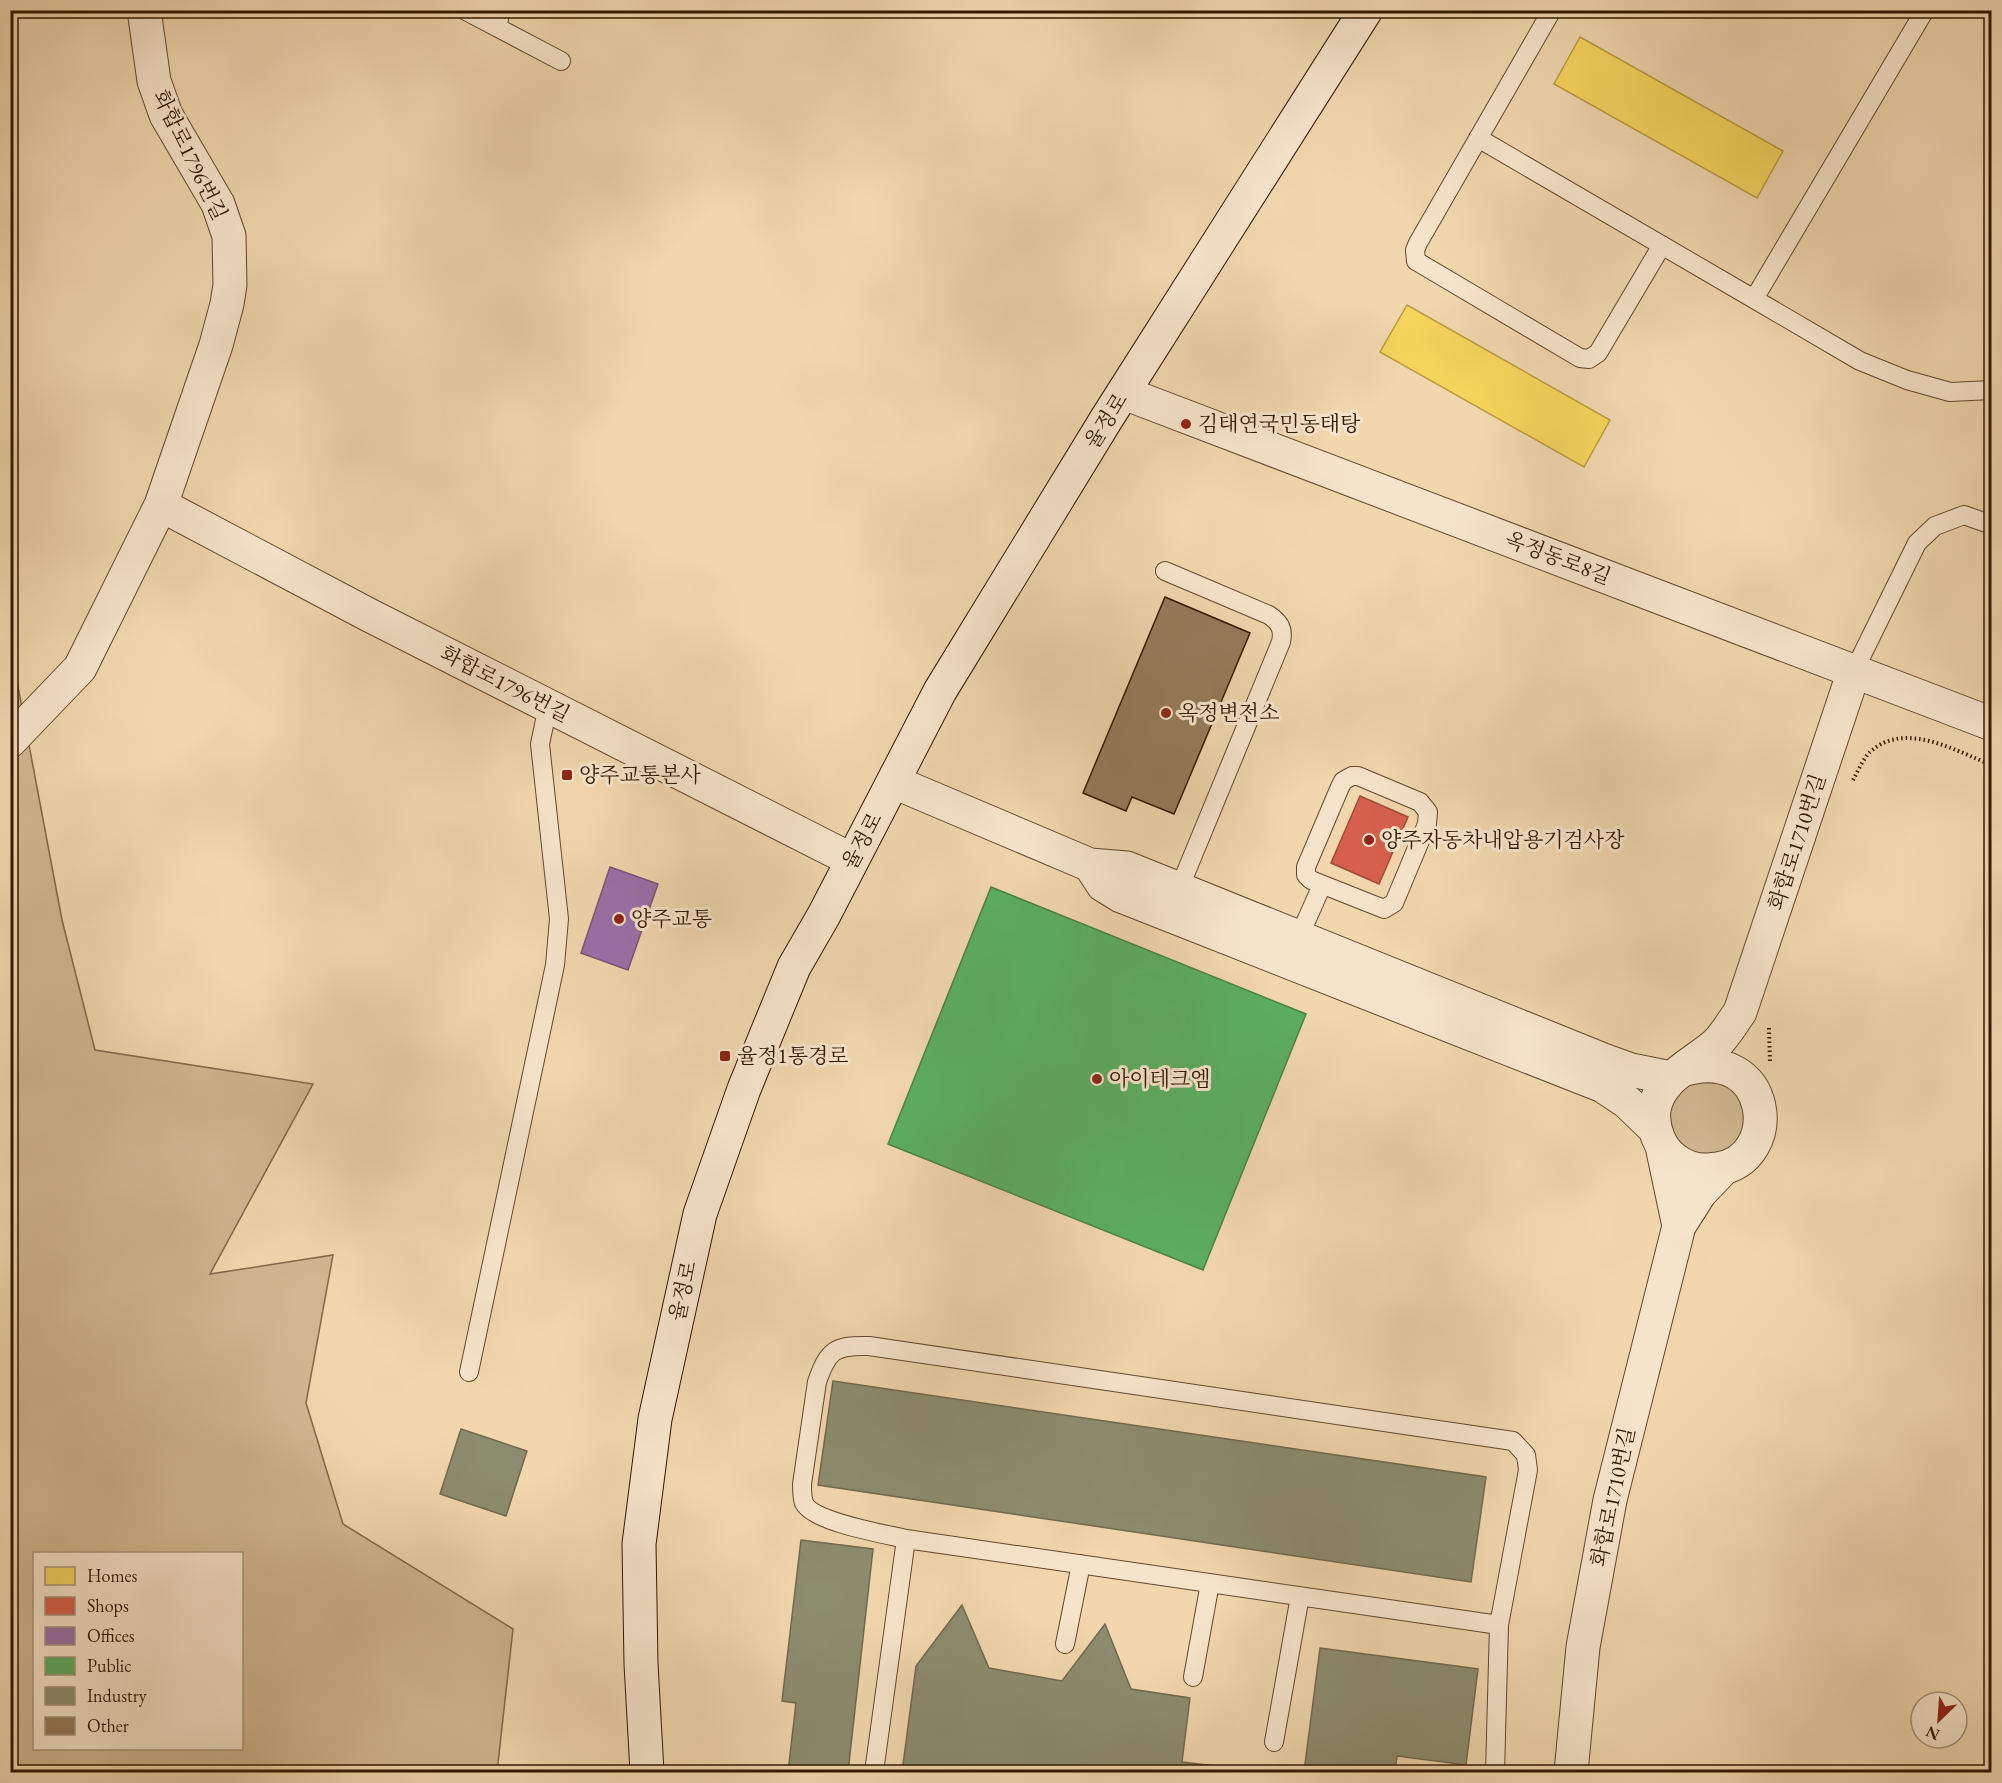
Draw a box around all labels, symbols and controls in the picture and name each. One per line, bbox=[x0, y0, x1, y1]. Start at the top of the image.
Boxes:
street label: 화합로1796번길 bbox=[147, 85, 234, 224]
street label: 율정로 bbox=[1078, 388, 1133, 454]
place label: 김태연국민동태탕 bbox=[1198, 410, 1361, 437]
marker: 김태연국민동태탕 bbox=[1179, 417, 1193, 431]
street label: 옥정동로8길 bbox=[1501, 525, 1615, 590]
street label: 화합로1796번길 bbox=[436, 639, 575, 728]
place label: 옥정변전소 bbox=[1178, 699, 1279, 726]
marker: 옥정변전소 bbox=[1159, 706, 1173, 720]
place label: 양주교통본사 bbox=[579, 761, 701, 788]
marker: 양주교통본사 bbox=[560, 768, 574, 782]
street label: 화합로1710번길 bbox=[1762, 770, 1831, 913]
street label: 율정로 bbox=[835, 808, 888, 874]
place label: 양주자동차내압용기검사장 bbox=[1381, 826, 1625, 853]
marker: 양주자동차내압용기검사장 bbox=[1362, 833, 1376, 847]
place label: 양주교통 bbox=[631, 905, 712, 932]
marker: 양주교통 bbox=[612, 912, 626, 926]
place label: 율정1통경로 bbox=[737, 1042, 849, 1069]
marker: 율정1통경로 bbox=[718, 1049, 732, 1063]
place label: 아이테크엠 bbox=[1109, 1065, 1210, 1092]
marker: 아이테크엠 bbox=[1090, 1072, 1104, 1086]
street label: 율정로 bbox=[663, 1258, 702, 1323]
street label: 화합로1710번길 bbox=[1585, 1425, 1640, 1569]
legend bbox=[33, 1552, 243, 1750]
text: Homes bbox=[87, 1564, 138, 1587]
text: Shops bbox=[87, 1594, 129, 1617]
text: Offices bbox=[87, 1624, 135, 1647]
text: Public bbox=[87, 1654, 131, 1677]
text: Industry bbox=[87, 1684, 147, 1707]
north arrow bbox=[1909, 1690, 1969, 1750]
text: Other bbox=[87, 1714, 129, 1737]
text: N bbox=[1923, 1721, 1943, 1745]

